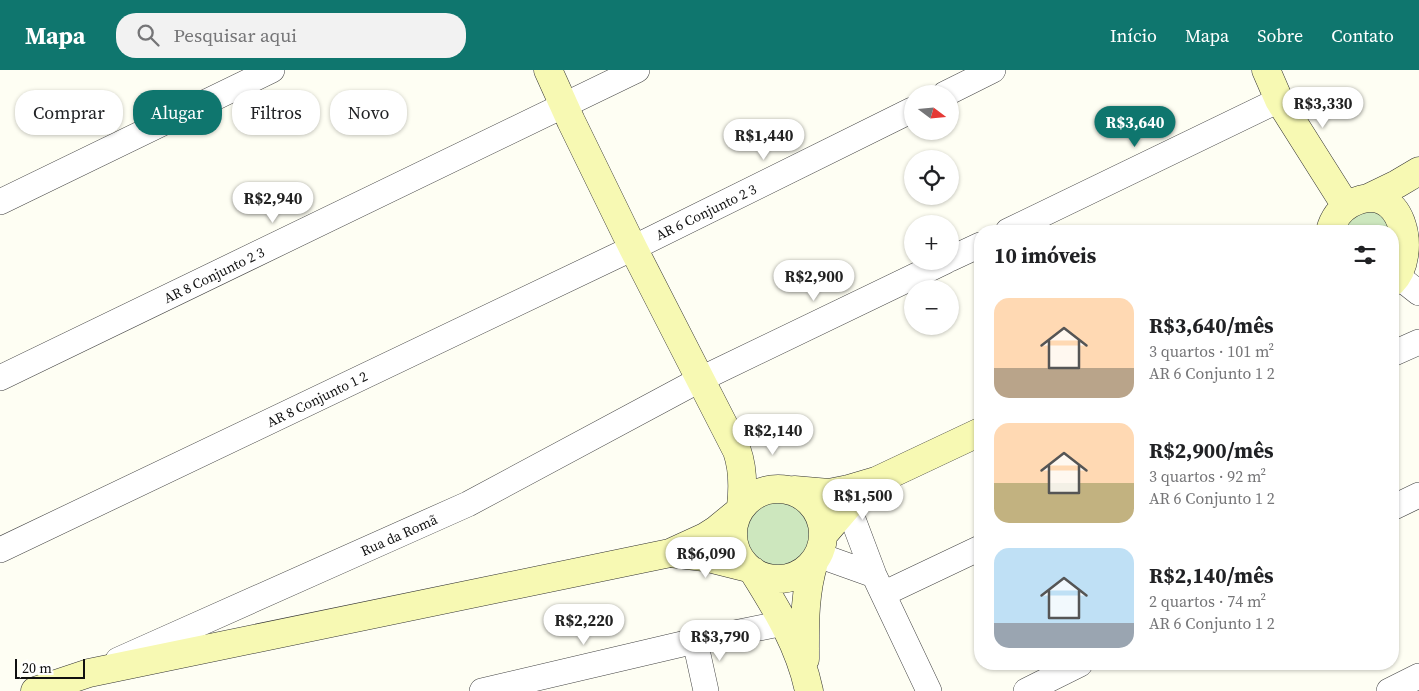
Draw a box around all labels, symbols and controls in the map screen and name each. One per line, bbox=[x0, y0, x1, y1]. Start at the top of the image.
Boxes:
search box bbox=[116, 13, 466, 58]
text: Mapa bbox=[25, 19, 86, 52]
icon: search bbox=[134, 21, 162, 49]
text: Pesquisar aqui bbox=[174, 22, 297, 48]
text: Início bbox=[1110, 23, 1157, 48]
text: Mapa bbox=[1185, 23, 1229, 48]
text: Sobre bbox=[1257, 23, 1303, 48]
text: Contato bbox=[1331, 23, 1394, 48]
north arrow bbox=[904, 85, 959, 140]
map controls bbox=[904, 85, 959, 335]
pin: R$3,330 bbox=[1277, 87, 1369, 129]
chip: Comprar bbox=[15, 90, 123, 135]
chip: Alugar bbox=[133, 90, 222, 135]
chip: Filtros bbox=[232, 90, 320, 135]
chip: Novo bbox=[330, 90, 407, 135]
text: R$3,330 bbox=[1293, 92, 1353, 114]
pin: R$3,640 bbox=[1089, 106, 1181, 148]
text: R$3,640 bbox=[1105, 111, 1165, 133]
pin: R$1,440 bbox=[718, 118, 810, 161]
text: R$1,440 bbox=[734, 124, 794, 146]
button: locate bbox=[904, 150, 959, 205]
street label: AR 6 Conjunto 2 3 bbox=[652, 179, 760, 245]
pin: R$2,940 bbox=[227, 182, 319, 224]
text: R$2,940 bbox=[243, 187, 303, 209]
button: + bbox=[904, 215, 959, 270]
text: 10 imóveis bbox=[994, 241, 1096, 270]
icon: filters bbox=[1351, 241, 1379, 269]
street label: AR 8 Conjunto 2 3 bbox=[160, 242, 268, 308]
pin: R$2,900 bbox=[768, 260, 860, 302]
text: R$2,900 bbox=[784, 265, 844, 287]
button: − bbox=[904, 280, 959, 335]
text: R$3,640/mês bbox=[1149, 311, 1274, 340]
icon: home bbox=[1034, 318, 1094, 378]
text: 3 quartos · 101 m² bbox=[1149, 340, 1274, 362]
text: AR 6 Conjunto 1 2 bbox=[1149, 362, 1275, 384]
street label: AR 8 Conjunto 1 2 bbox=[263, 366, 371, 432]
pin: R$2,140 bbox=[727, 414, 819, 456]
text: R$2,140 bbox=[743, 419, 803, 441]
text: R$2,900/mês bbox=[1149, 436, 1274, 465]
icon: home bbox=[1034, 443, 1094, 503]
text: 3 quartos · 92 m² bbox=[1149, 465, 1266, 487]
pin: R$1,500 bbox=[817, 478, 909, 521]
text: R$1,500 bbox=[833, 484, 893, 506]
text: AR 6 Conjunto 1 2 bbox=[1149, 487, 1275, 509]
street label: Rua da Romã bbox=[357, 509, 441, 561]
pin: R$6,090 bbox=[660, 536, 752, 579]
text: R$6,090 bbox=[676, 542, 736, 564]
text: R$2,140/mês bbox=[1149, 561, 1274, 590]
icon: home bbox=[1034, 568, 1094, 628]
text: 2 quartos · 74 m² bbox=[1149, 590, 1266, 612]
pin: R$2,220 bbox=[538, 604, 630, 646]
text: R$2,220 bbox=[554, 609, 614, 631]
text: AR 6 Conjunto 1 2 bbox=[1149, 612, 1275, 634]
pin: R$3,790 bbox=[674, 620, 766, 662]
text: R$3,790 bbox=[690, 625, 750, 647]
scale bar bbox=[15, 656, 85, 679]
text: 20 m bbox=[22, 658, 52, 678]

